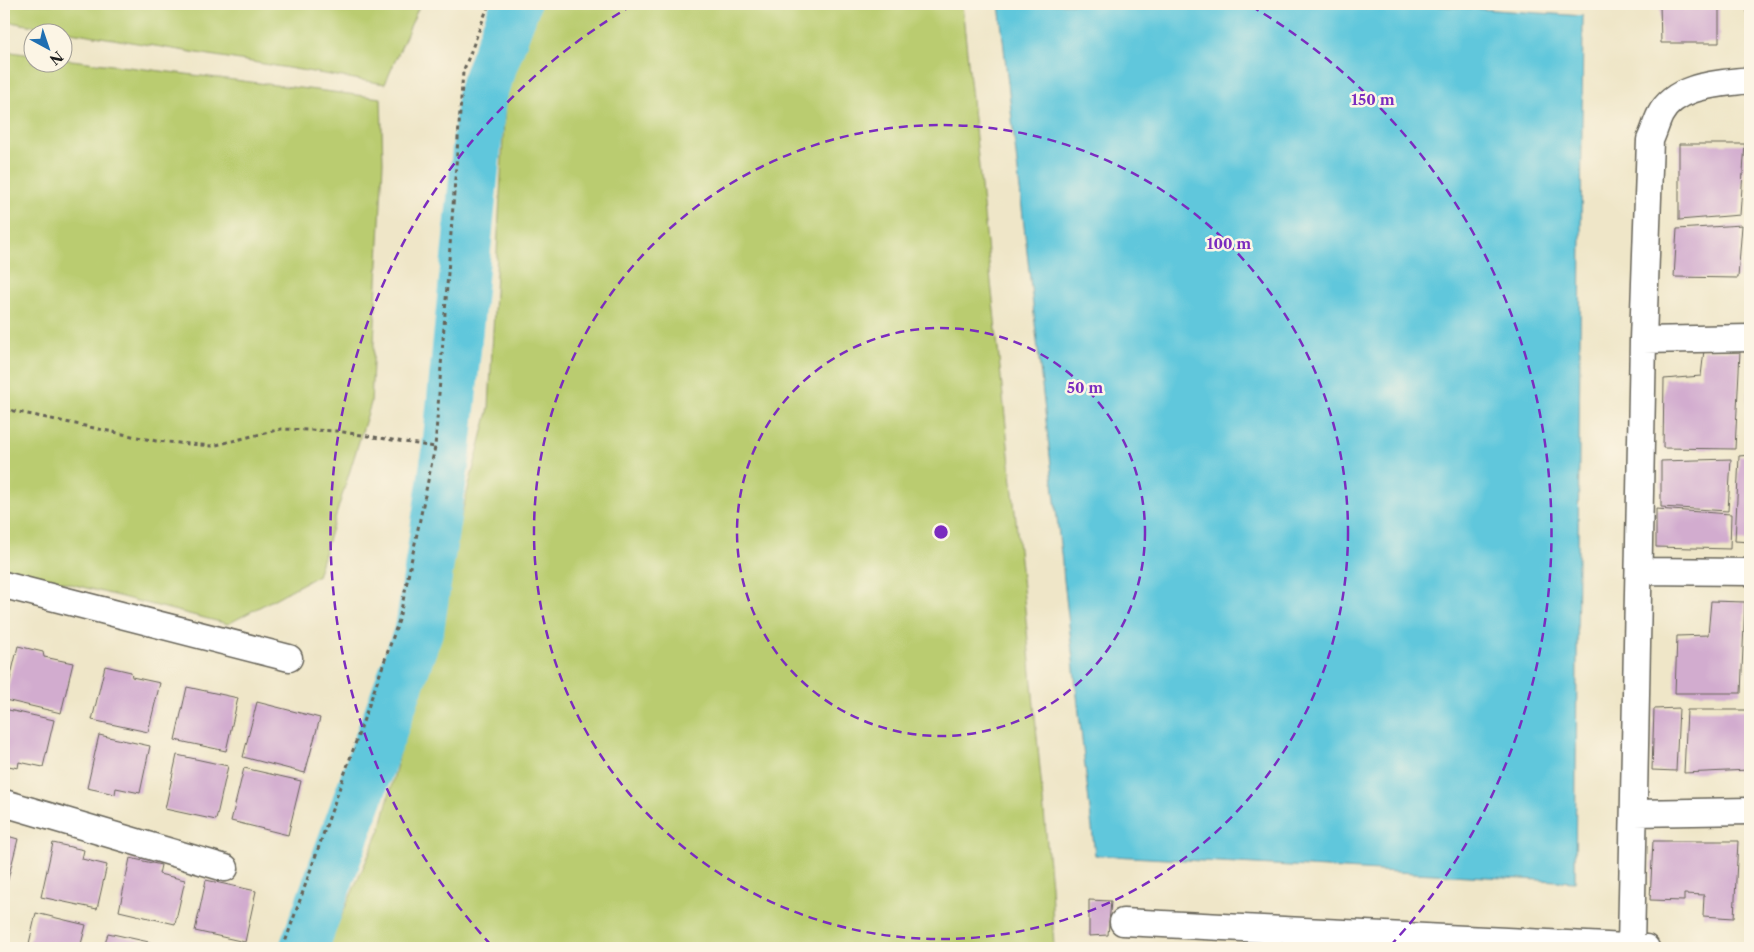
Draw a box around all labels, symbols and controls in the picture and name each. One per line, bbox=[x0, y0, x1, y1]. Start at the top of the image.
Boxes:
north arrow bbox=[22, 22, 72, 72]
text: N bbox=[46, 47, 67, 69]
text: 150 m bbox=[1351, 90, 1395, 109]
text: 100 m bbox=[1207, 234, 1251, 253]
text: 50 m bbox=[1067, 378, 1103, 397]
centre of rings bbox=[932, 523, 950, 541]

